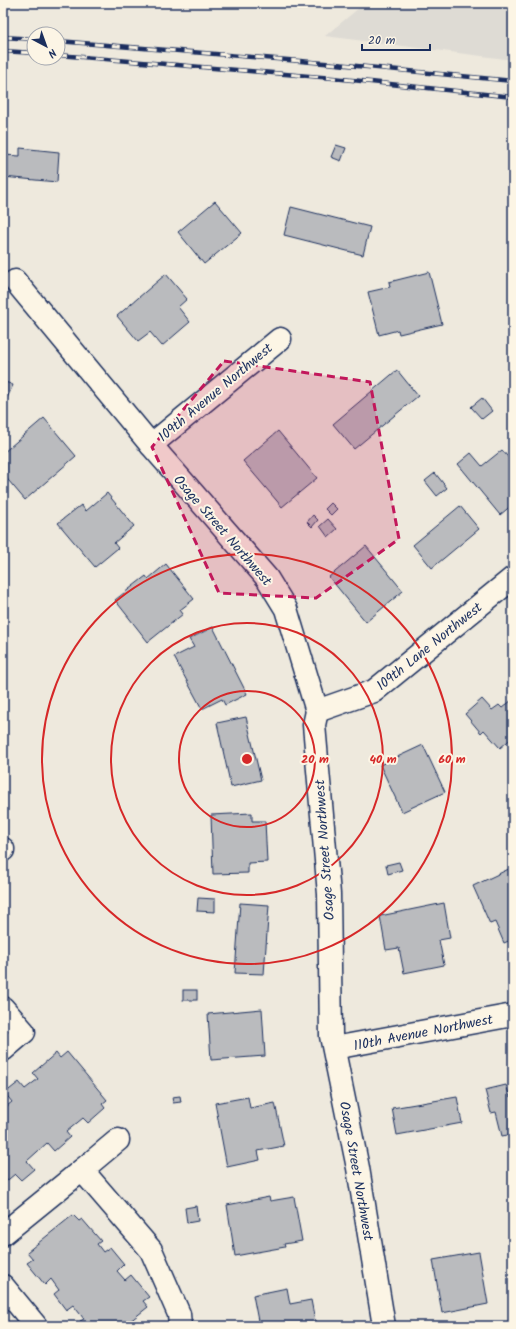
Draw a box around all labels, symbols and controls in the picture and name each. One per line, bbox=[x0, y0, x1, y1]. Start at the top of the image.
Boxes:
north arrow bbox=[26, 26, 66, 66]
scale bar bbox=[362, 26, 430, 52]
text: 20 m bbox=[368, 31, 396, 50]
text: N bbox=[43, 44, 60, 62]
street label: 109th Avenue Northwest bbox=[153, 338, 278, 447]
street label: Osage Street Northwest bbox=[168, 470, 277, 592]
street label: 109th Lane Northwest bbox=[372, 597, 488, 696]
text: 20 m bbox=[301, 750, 329, 769]
text: 40 m bbox=[369, 750, 397, 769]
text: 60 m bbox=[438, 750, 466, 769]
centre of rings bbox=[240, 752, 254, 766]
street label: Osage Street Northwest bbox=[309, 778, 341, 921]
street label: 110th Avenue Northwest bbox=[352, 1009, 495, 1057]
street label: Osage Street Northwest bbox=[333, 1100, 379, 1243]

